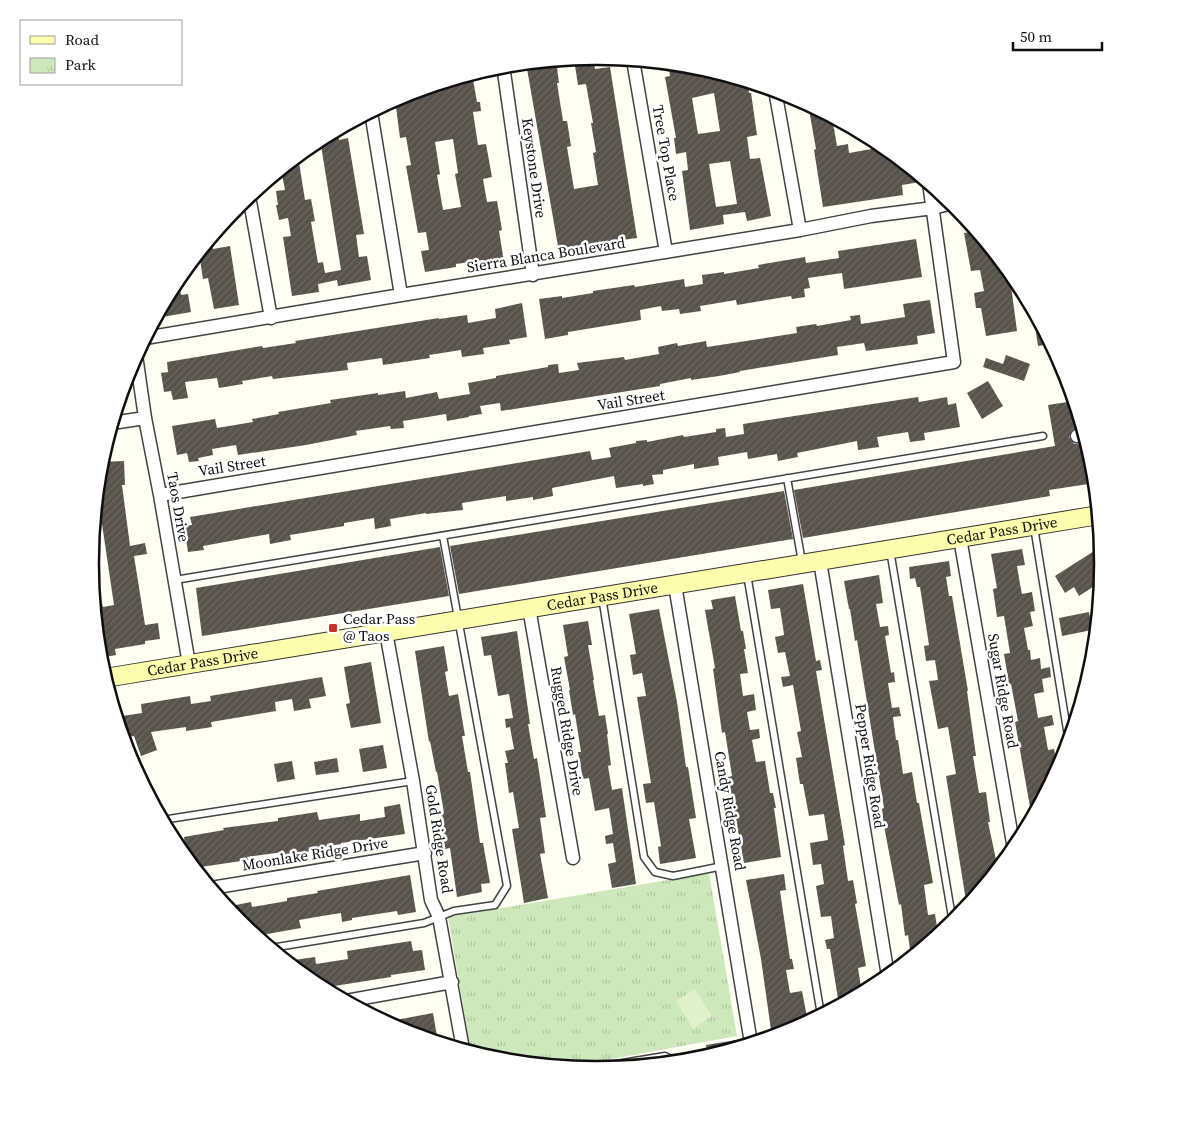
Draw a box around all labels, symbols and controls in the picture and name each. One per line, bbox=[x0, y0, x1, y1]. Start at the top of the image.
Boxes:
legend bbox=[20, 20, 182, 85]
scale bar bbox=[1013, 20, 1102, 52]
text: 50 m bbox=[1020, 26, 1052, 47]
text: Road bbox=[65, 29, 99, 50]
text: Park bbox=[65, 54, 97, 75]
street label: Tree Top Place bbox=[648, 103, 685, 203]
street label: Keystone Drive bbox=[517, 117, 552, 220]
street label: Sierra Blanca Boulevard bbox=[465, 232, 627, 277]
street label: Vail Street bbox=[596, 384, 666, 415]
street label: Vail Street bbox=[197, 450, 267, 481]
street label: Taos Drive bbox=[162, 470, 195, 544]
street label: Cedar Pass Drive bbox=[945, 511, 1059, 550]
street label: Cedar Pass Drive bbox=[545, 576, 660, 615]
place label: Cedar Pass @ Taos bbox=[343, 608, 415, 646]
marker: Cedar Pass @ Taos bbox=[327, 622, 339, 634]
street label: Sugar Ridge Road bbox=[983, 632, 1024, 751]
street label: Cedar Pass Drive bbox=[146, 642, 260, 681]
street label: Rugged Ridge Drive bbox=[546, 665, 589, 797]
street label: Pepper Ridge Road bbox=[850, 702, 891, 830]
street label: Candy Ridge Road bbox=[710, 750, 751, 873]
street label: Gold Ridge Road bbox=[421, 783, 459, 895]
street label: Moonlake Ridge Drive bbox=[241, 832, 390, 875]

